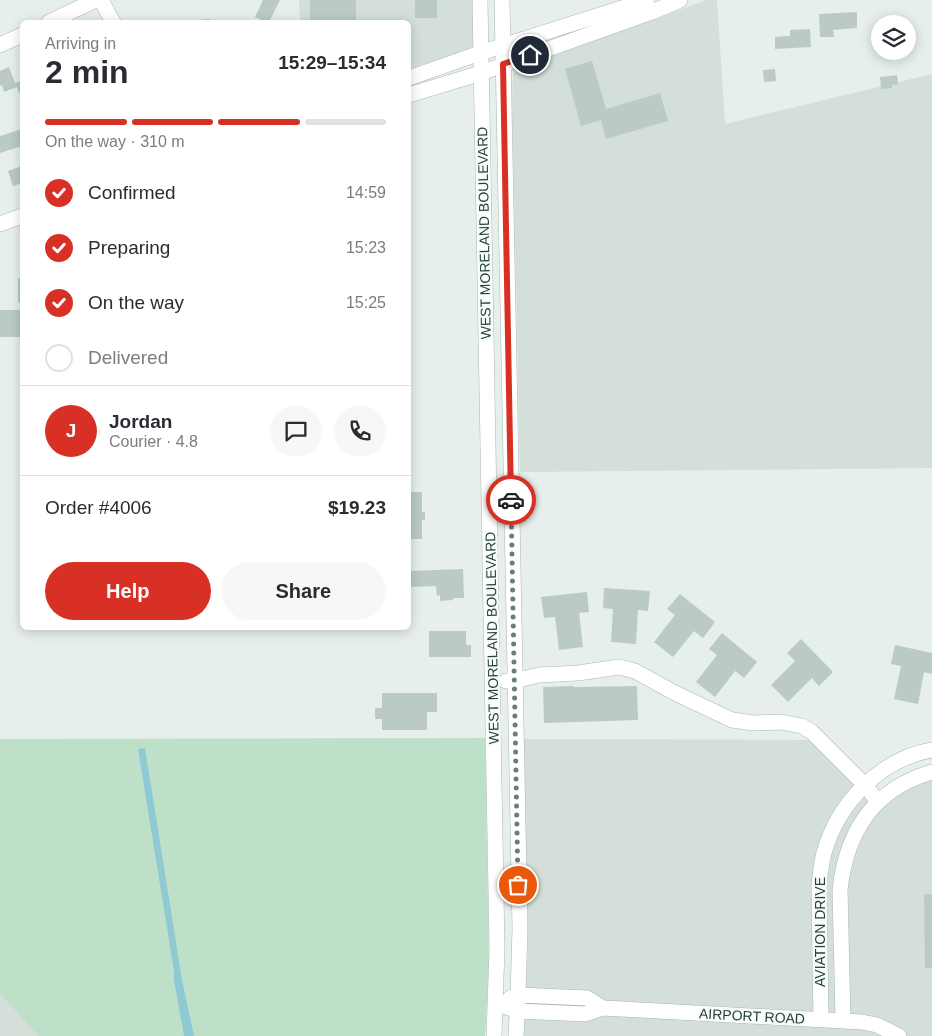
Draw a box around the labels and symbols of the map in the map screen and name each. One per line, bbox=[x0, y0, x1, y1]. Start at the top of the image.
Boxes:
pin bbox=[509, 34, 551, 76]
street label: WEST MORELAND BOULEVARD bbox=[474, 127, 494, 339]
courier bbox=[486, 475, 536, 525]
street label: WEST MORELAND BOULEVARD bbox=[482, 532, 502, 744]
pin bbox=[497, 864, 539, 906]
street label: AVIATION DRIVE bbox=[812, 877, 828, 987]
street label: AIRPORT ROAD bbox=[699, 1005, 805, 1027]

